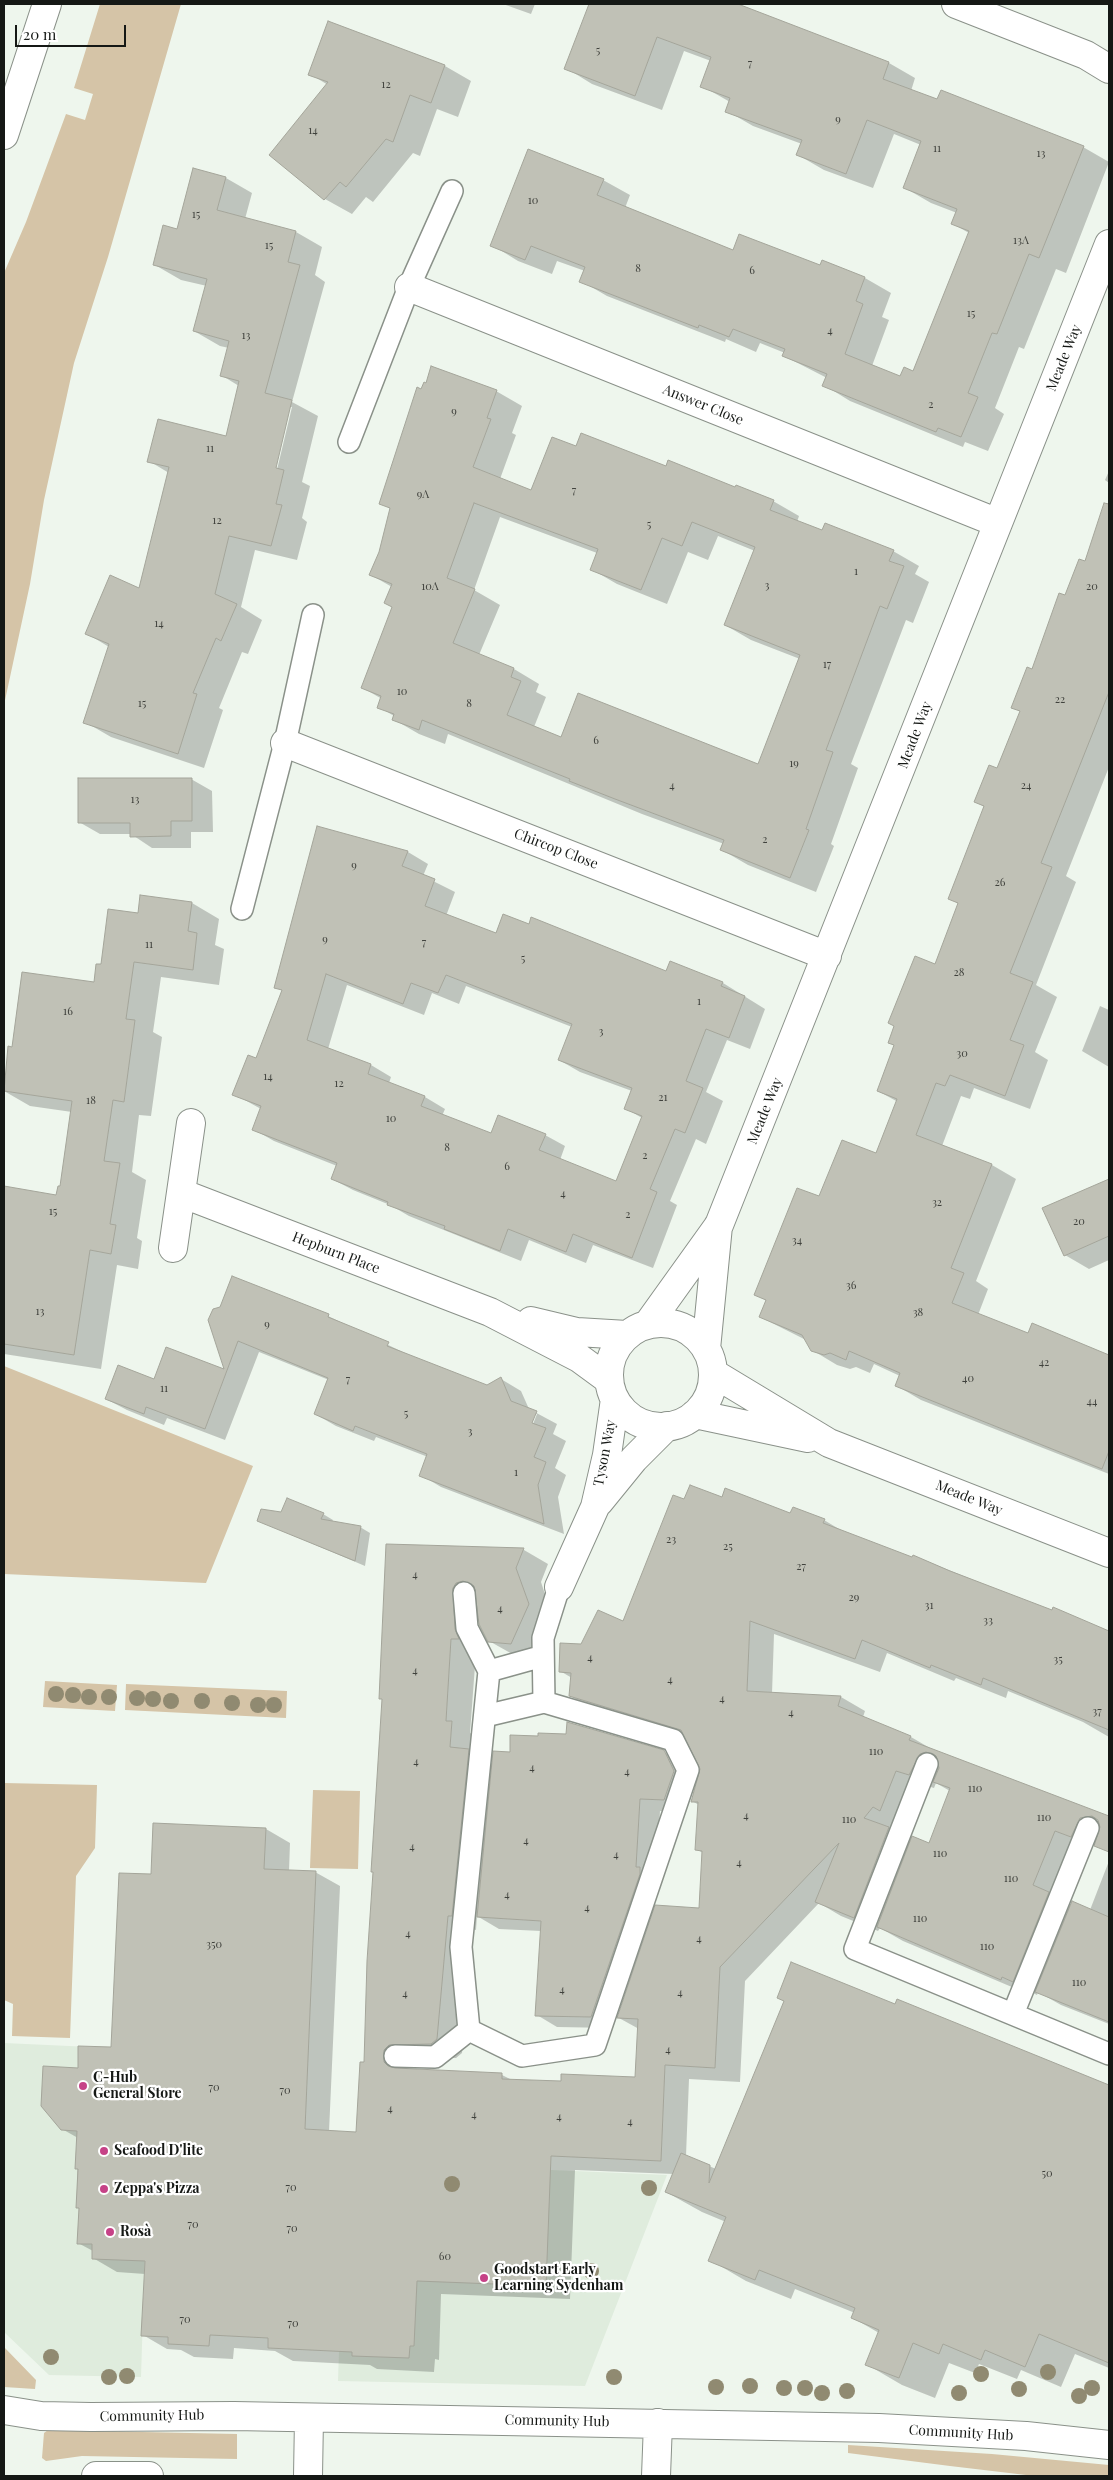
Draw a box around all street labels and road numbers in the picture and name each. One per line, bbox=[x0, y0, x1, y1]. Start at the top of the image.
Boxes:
street label: Meade Way bbox=[1043, 322, 1085, 394]
street label: Answer Close bbox=[660, 381, 746, 429]
street label: Meade Way bbox=[895, 699, 935, 771]
street label: Chircop Close bbox=[512, 825, 600, 873]
street label: Meade Way bbox=[744, 1075, 786, 1147]
street label: Hepburn Place bbox=[290, 1229, 382, 1277]
street label: Tyson Way bbox=[590, 1418, 620, 1488]
street label: Meade Way bbox=[933, 1477, 1005, 1519]
street label: Community Hub bbox=[100, 2407, 204, 2425]
street label: Community Hub bbox=[505, 2412, 609, 2430]
street label: Community Hub bbox=[908, 2422, 1014, 2444]

